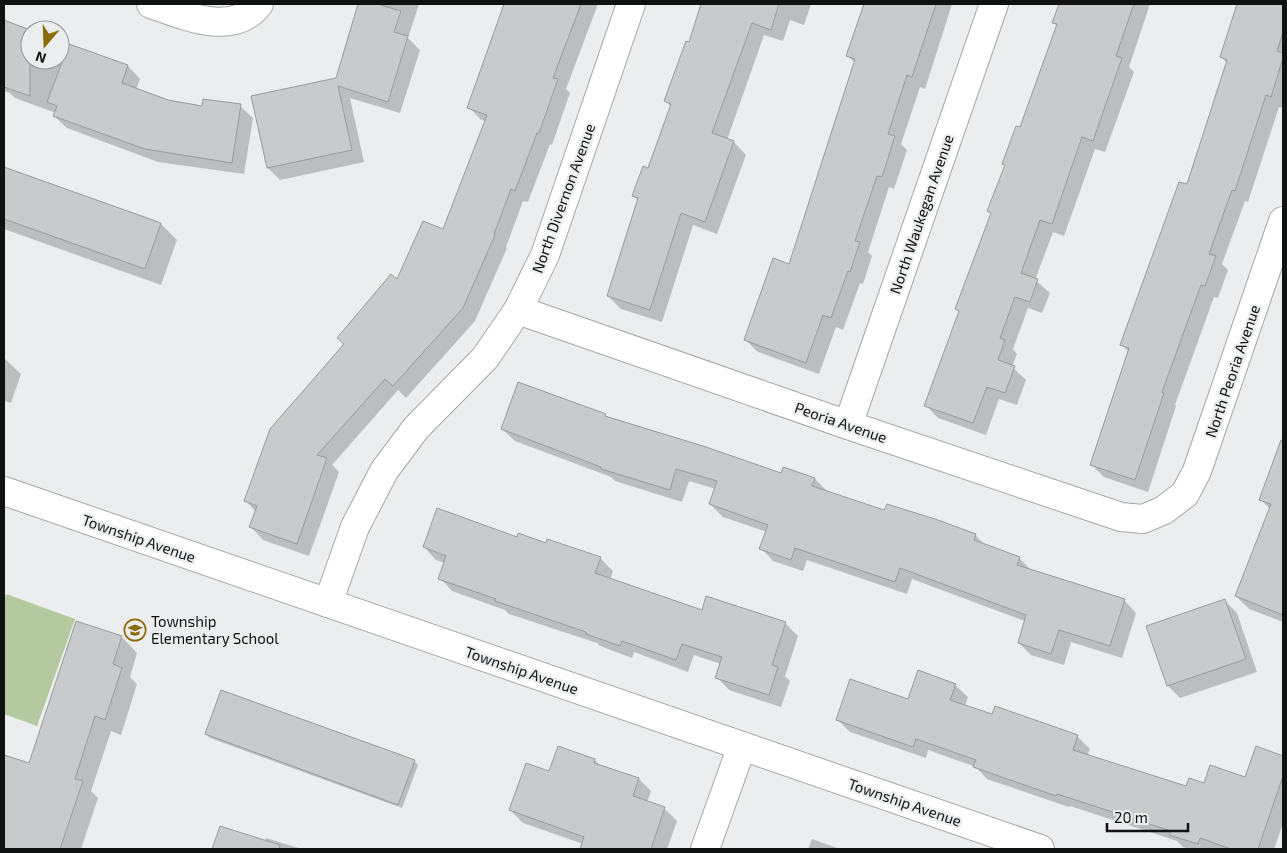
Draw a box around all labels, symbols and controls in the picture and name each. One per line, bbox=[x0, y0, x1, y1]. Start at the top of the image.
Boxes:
north arrow bbox=[20, 20, 70, 70]
text: N bbox=[33, 48, 48, 67]
street label: North Divernon Avenue bbox=[528, 121, 598, 275]
street label: North Waukegan Avenue bbox=[885, 132, 957, 296]
street label: North Peoria Avenue bbox=[1201, 302, 1263, 440]
street label: Peoria Avenue bbox=[792, 398, 890, 446]
street label: Township Avenue bbox=[80, 510, 198, 566]
place label: Township Elementary School bbox=[151, 612, 279, 647]
school or university icon: Township Elementary School bbox=[123, 618, 147, 642]
street label: Township Avenue bbox=[463, 642, 581, 698]
street label: Township Avenue bbox=[846, 774, 964, 830]
scale bar bbox=[1107, 800, 1188, 832]
text: 20 m bbox=[1114, 808, 1148, 826]

